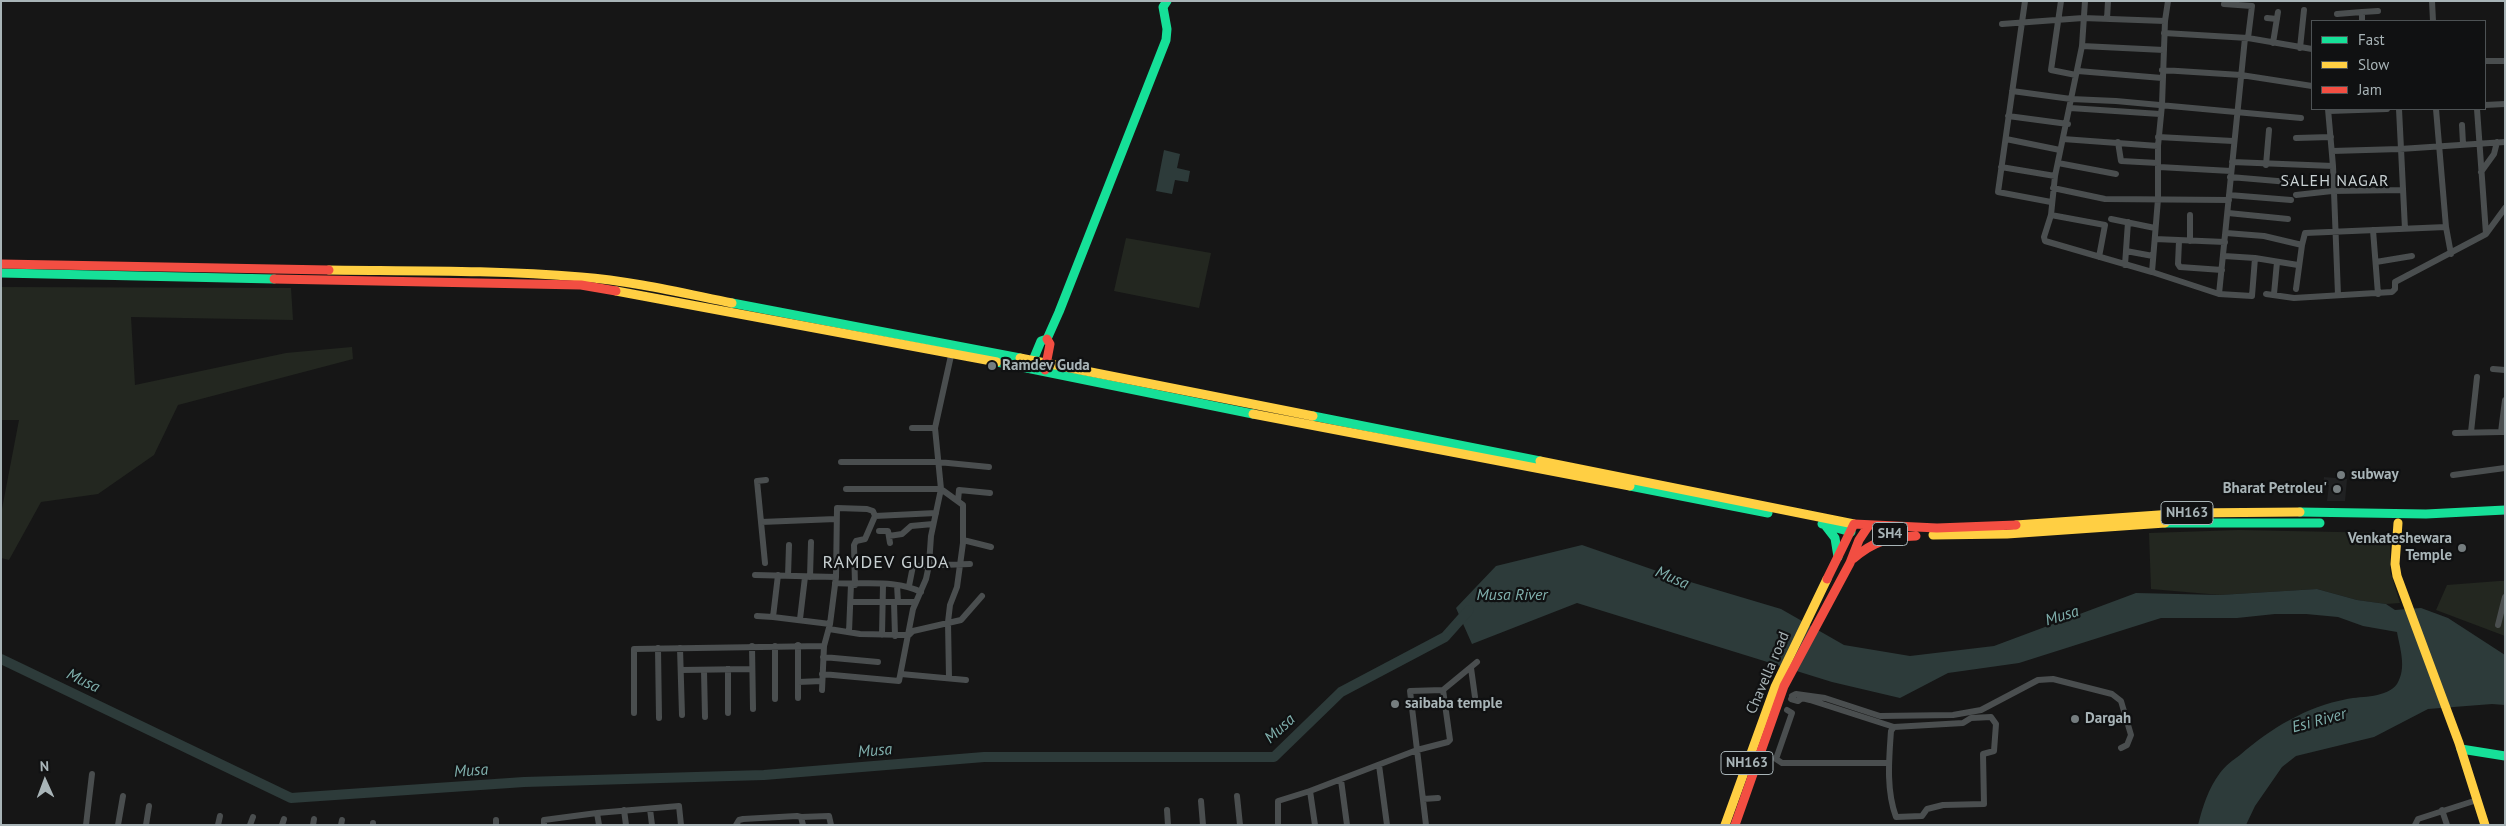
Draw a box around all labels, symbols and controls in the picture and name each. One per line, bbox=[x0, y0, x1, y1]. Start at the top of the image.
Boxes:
legend bbox=[2311, 20, 2486, 110]
text: Fast bbox=[2358, 30, 2385, 49]
text: Slow bbox=[2358, 55, 2389, 74]
text: Jam bbox=[2358, 80, 2382, 99]
district label: SALEH NAGAR bbox=[2279, 171, 2391, 191]
place label: Ramdev Guda bbox=[1002, 357, 1090, 375]
marker: Ramdev Guda bbox=[986, 360, 998, 372]
place label: subway bbox=[2351, 466, 2399, 484]
marker: subway bbox=[2335, 469, 2347, 481]
place label: Bharat Petroleu' bbox=[2223, 480, 2327, 498]
marker: Bharat Petroleu' bbox=[2331, 483, 2343, 495]
road number: NH163 bbox=[2161, 502, 2213, 524]
road number: SH4 bbox=[1872, 522, 1908, 546]
place label: Venkateshewara Temple bbox=[2348, 530, 2452, 565]
marker: Venkateshewara Temple bbox=[2456, 542, 2468, 554]
district label: RAMDEV GUDA bbox=[821, 552, 951, 574]
water label: Musa bbox=[1652, 562, 1692, 594]
water label: Musa River bbox=[1476, 585, 1548, 605]
water label: Musa bbox=[2043, 602, 2081, 630]
street label: Chavella road bbox=[1743, 629, 1793, 717]
water label: Musa bbox=[63, 665, 103, 697]
place label: saibaba temple bbox=[1405, 695, 1503, 713]
marker: saibaba temple bbox=[1389, 698, 1401, 710]
water label: Esi River bbox=[2290, 705, 2348, 737]
water label: Musa bbox=[1261, 710, 1299, 748]
place label: Dargah bbox=[2085, 710, 2131, 728]
marker: Dargah bbox=[2069, 713, 2081, 725]
water label: Musa bbox=[857, 740, 893, 762]
road number: NH163 bbox=[1721, 751, 1773, 774]
north arrow bbox=[20, 756, 70, 806]
text: N bbox=[40, 757, 49, 775]
water label: Musa bbox=[453, 760, 489, 782]

